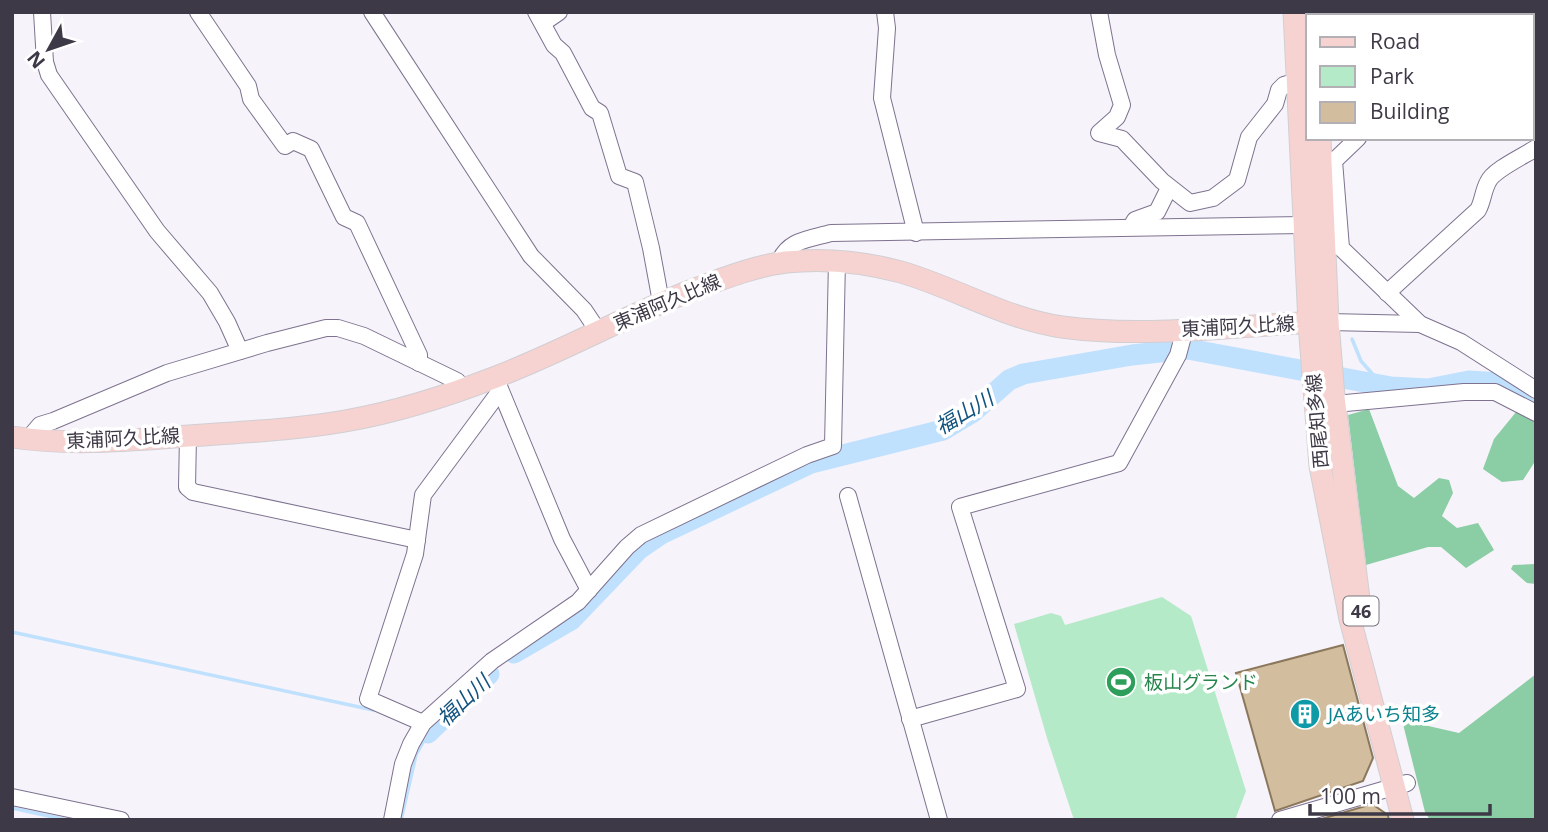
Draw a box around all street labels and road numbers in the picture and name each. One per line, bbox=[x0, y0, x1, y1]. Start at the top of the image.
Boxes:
street label: 東浦阿久比線 bbox=[609, 268, 725, 336]
street label: 東浦阿久比線 bbox=[1180, 310, 1296, 342]
street label: 西尾知多線 bbox=[1300, 373, 1334, 469]
street label: 東浦阿久比線 bbox=[65, 422, 181, 454]
road number: 46 bbox=[1344, 596, 1378, 626]

